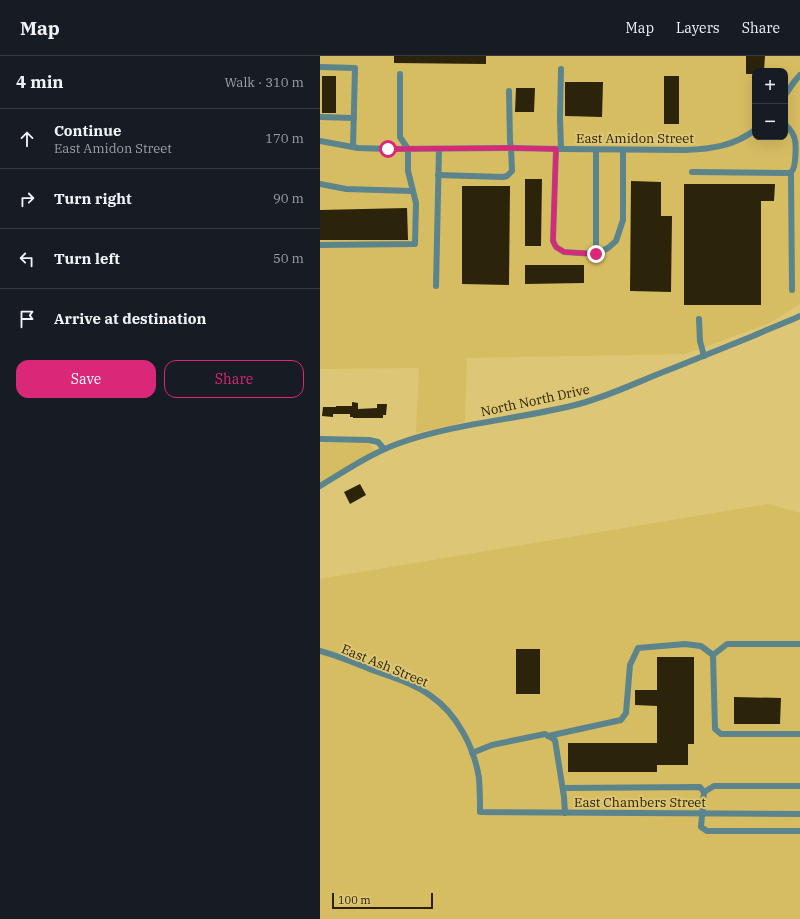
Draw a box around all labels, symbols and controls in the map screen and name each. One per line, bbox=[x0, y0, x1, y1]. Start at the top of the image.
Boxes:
text: Map bbox=[20, 16, 60, 40]
text: Map bbox=[626, 19, 654, 37]
text: Layers bbox=[676, 19, 720, 37]
text: Share bbox=[742, 19, 780, 37]
map controls bbox=[752, 68, 788, 140]
button: + bbox=[752, 68, 788, 104]
text: 4 min bbox=[16, 71, 64, 93]
text: Walk · 310 m bbox=[225, 74, 304, 91]
button: − bbox=[752, 104, 788, 140]
text: Continue bbox=[54, 121, 121, 140]
icon: ahead bbox=[16, 128, 38, 150]
text: 170 m bbox=[265, 130, 304, 147]
street label: East Amidon Street bbox=[576, 130, 694, 147]
text: East Amidon Street bbox=[54, 140, 172, 157]
route start bbox=[379, 140, 397, 158]
icon: right bbox=[16, 188, 38, 210]
text: Turn right bbox=[54, 189, 132, 208]
text: 90 m bbox=[273, 190, 304, 207]
route end bbox=[587, 245, 605, 263]
icon: left bbox=[16, 248, 38, 270]
text: Turn left bbox=[54, 249, 120, 268]
text: 50 m bbox=[273, 250, 304, 267]
icon: arrive bbox=[16, 308, 38, 330]
text: Arrive at destination bbox=[54, 309, 206, 328]
button: Save bbox=[16, 360, 156, 398]
button: Share bbox=[164, 360, 304, 398]
street label: North North Drive bbox=[479, 381, 591, 420]
street label: East Ash Street bbox=[339, 640, 431, 691]
street label: East Chambers Street bbox=[574, 794, 706, 811]
scale bar bbox=[332, 891, 433, 910]
text: 100 m bbox=[338, 893, 371, 907]

